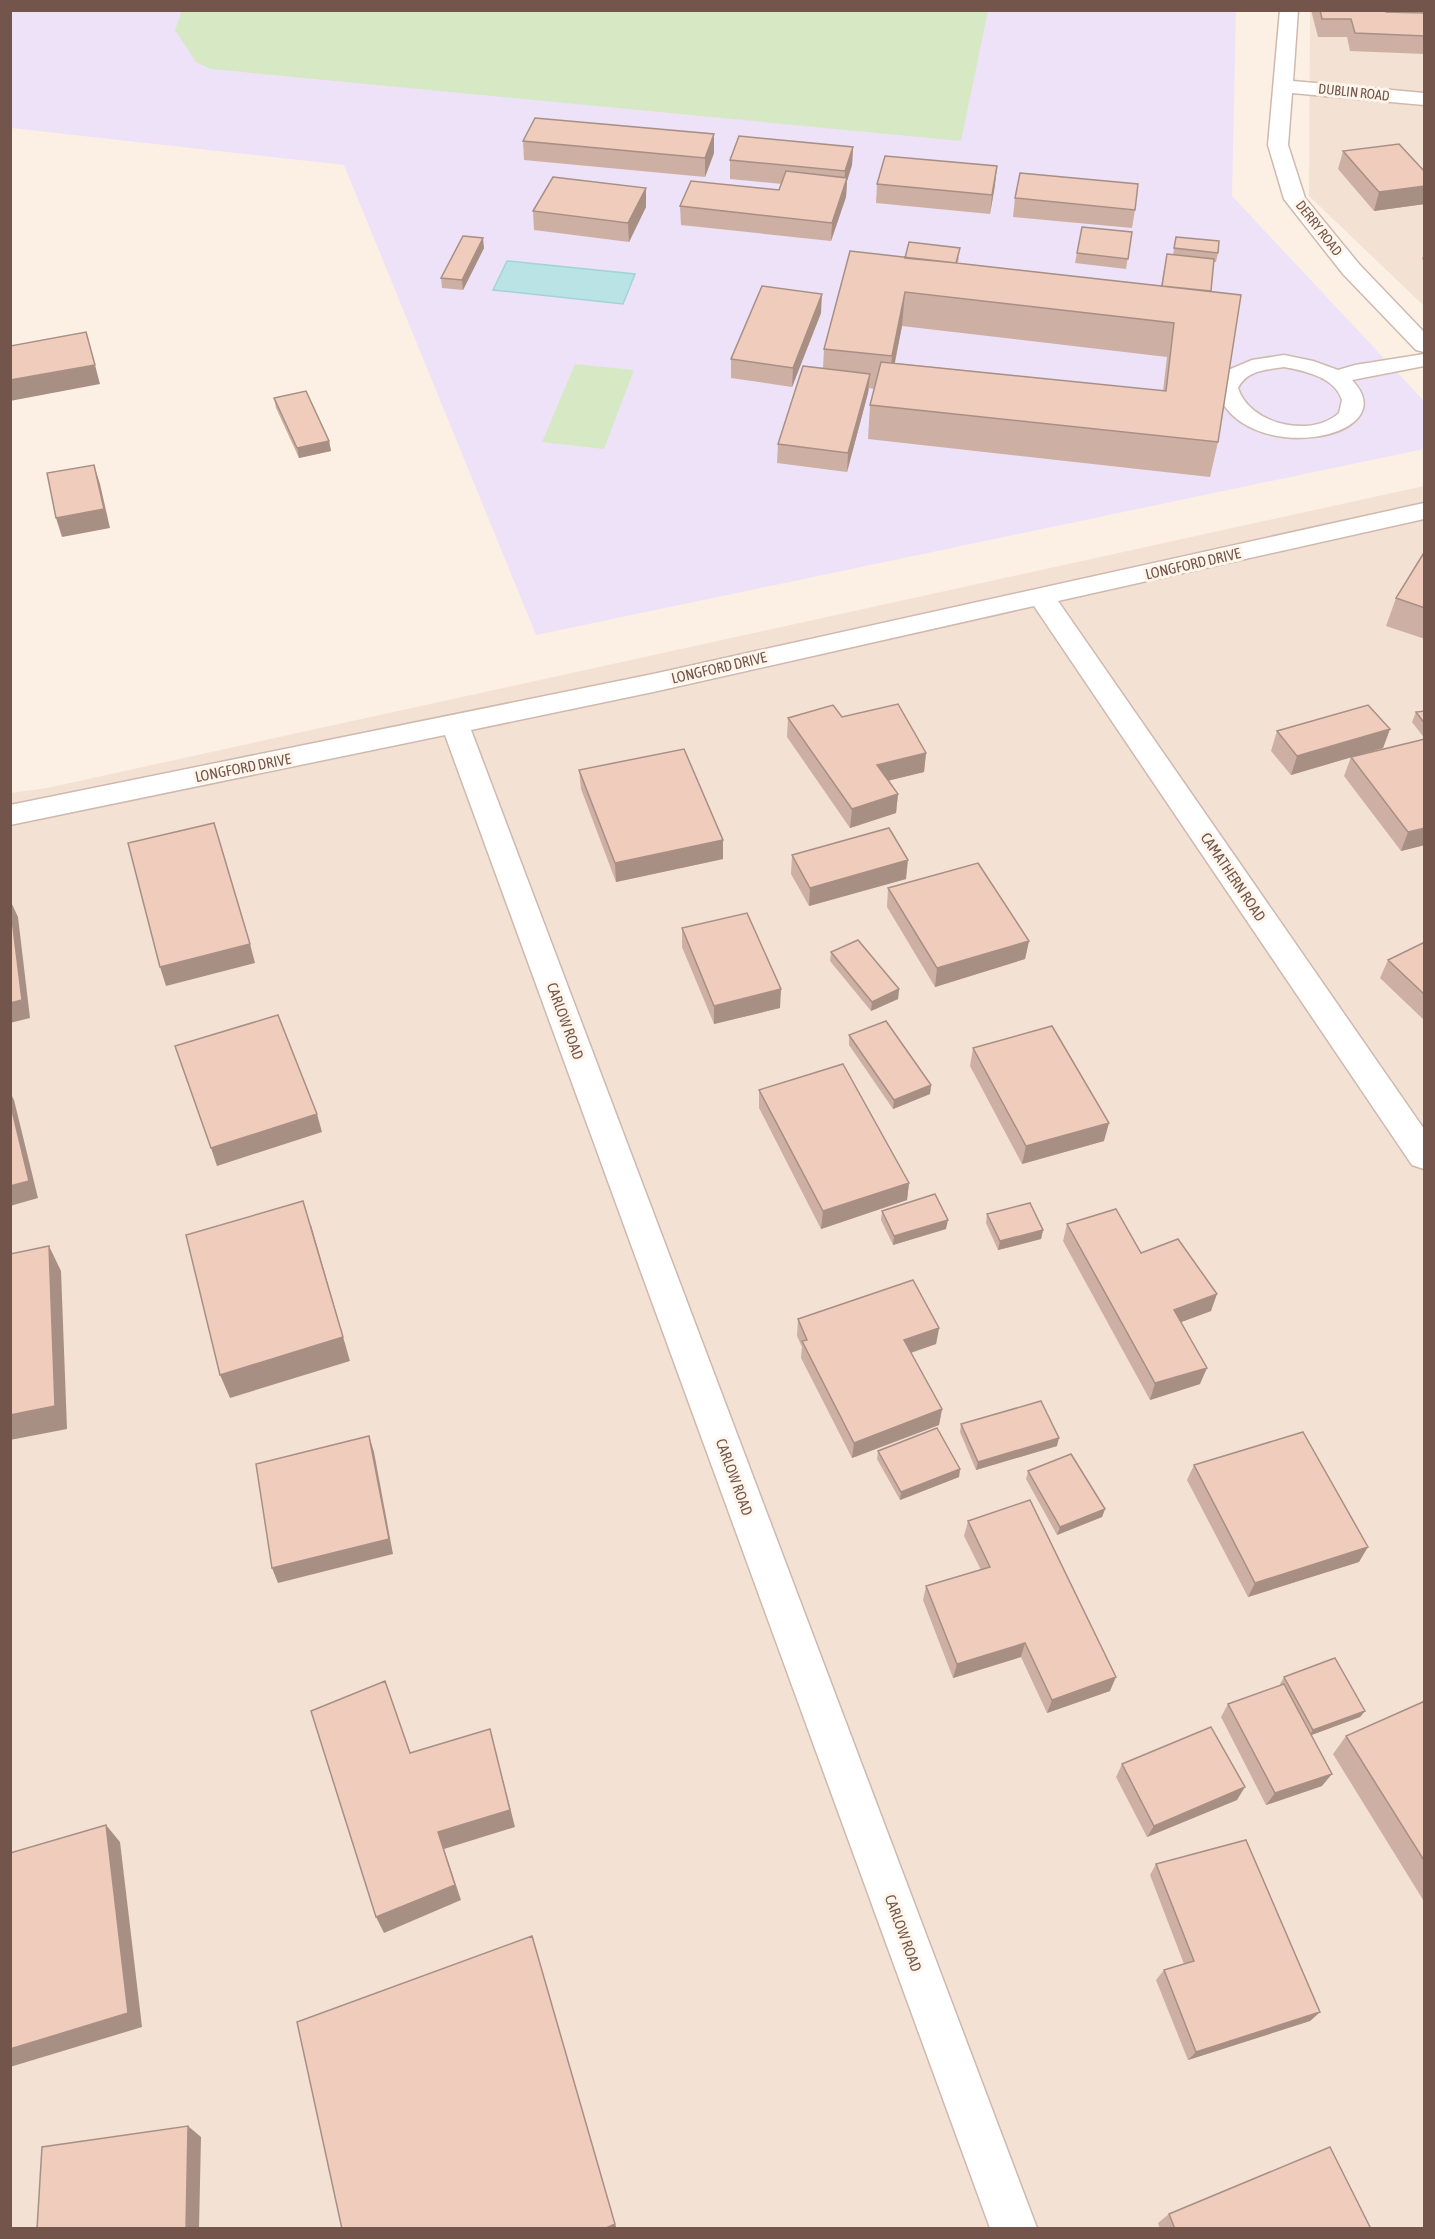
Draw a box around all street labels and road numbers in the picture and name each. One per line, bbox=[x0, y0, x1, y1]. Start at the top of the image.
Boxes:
street label: DUBLIN ROAD bbox=[1318, 80, 1391, 104]
street label: DERRY ROAD bbox=[1293, 197, 1346, 259]
street label: LONGFORD DRIVE bbox=[1144, 544, 1243, 583]
street label: LONGFORD DRIVE bbox=[670, 648, 769, 687]
street label: LONGFORD DRIVE bbox=[194, 750, 293, 785]
street label: CAMATHERN ROAD bbox=[1198, 829, 1269, 924]
street label: CARLOW ROAD bbox=[544, 980, 587, 1062]
street label: CARLOW ROAD bbox=[713, 1436, 756, 1518]
street label: CARLOW ROAD bbox=[882, 1892, 925, 1974]

